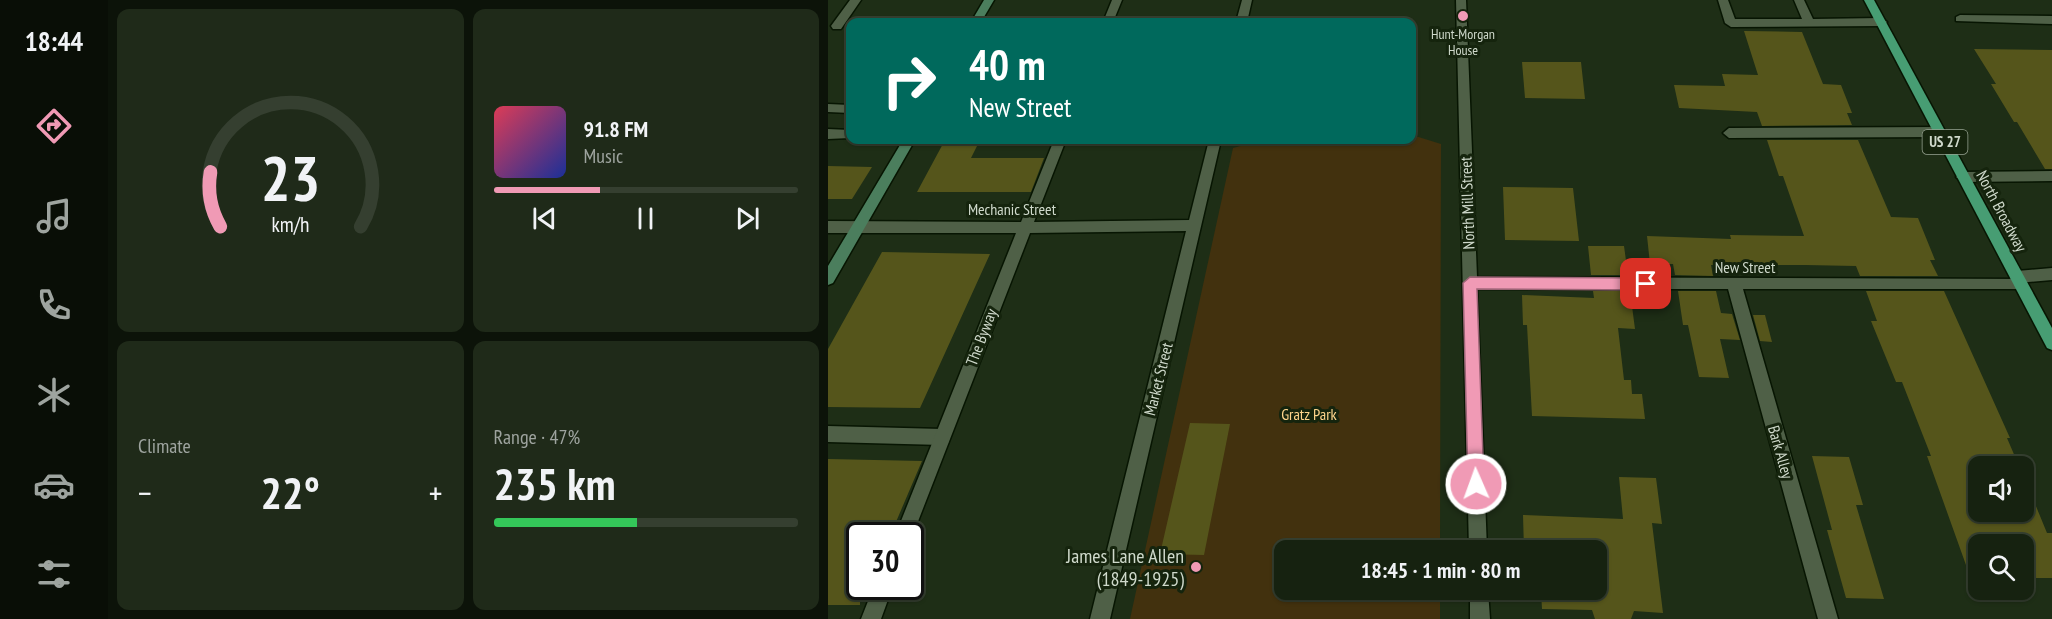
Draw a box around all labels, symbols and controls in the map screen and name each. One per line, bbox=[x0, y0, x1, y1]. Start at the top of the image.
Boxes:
marker: Hunt-Morgan House bbox=[1456, 9, 1470, 23]
text: 18:44 bbox=[25, 24, 83, 58]
place label: Hunt-Morgan House bbox=[1431, 25, 1495, 59]
text: 40 m bbox=[969, 37, 1046, 92]
icon: right bbox=[870, 42, 948, 120]
text: New Street bbox=[969, 90, 1072, 124]
icon: directions bbox=[33, 105, 75, 147]
text: 91.8 FM bbox=[584, 115, 648, 143]
road number: US 27 bbox=[1922, 130, 1968, 154]
text: 23 bbox=[260, 138, 320, 219]
text: Music bbox=[584, 143, 623, 169]
street label: North Mill Street bbox=[1455, 156, 1479, 250]
street label: North Broadway bbox=[1972, 167, 2032, 255]
icon: music bbox=[33, 195, 75, 237]
street label: Mechanic Street bbox=[968, 199, 1057, 219]
icon: previous bbox=[528, 202, 561, 235]
icon: pause bbox=[629, 202, 662, 235]
icon: next bbox=[731, 202, 764, 235]
text: km/h bbox=[271, 211, 309, 239]
street label: New Street bbox=[1715, 257, 1776, 277]
pin bbox=[1620, 258, 1671, 309]
icon: arrive bbox=[1629, 267, 1662, 300]
icon: phone bbox=[33, 284, 75, 326]
street label: The Byway bbox=[961, 306, 1001, 368]
street label: Market Street bbox=[1139, 340, 1177, 418]
icon: climate bbox=[33, 374, 75, 416]
park label: Gratz Park bbox=[1281, 404, 1338, 424]
street label: Bark Alley bbox=[1764, 423, 1798, 481]
text: Range · 47% bbox=[494, 424, 580, 450]
text: Climate bbox=[138, 433, 191, 459]
position arrow bbox=[1444, 452, 1508, 516]
text: 235 km bbox=[494, 454, 616, 512]
map controls bbox=[1968, 456, 2034, 600]
button: sound bbox=[1968, 456, 2034, 522]
text: 22° bbox=[261, 463, 320, 521]
icon: car bbox=[33, 464, 75, 506]
text: − bbox=[138, 471, 152, 514]
text: + bbox=[429, 471, 443, 514]
speed limit sign: 30 bbox=[846, 522, 924, 600]
button: search bbox=[1968, 534, 2034, 600]
place label: James Lane Allen (1849-1925) bbox=[1065, 543, 1184, 592]
icon: filters bbox=[33, 553, 75, 595]
text: 18:45 · 1 min · 80 m bbox=[1361, 556, 1520, 584]
marker: James Lane Allen (1849-1925) bbox=[1189, 560, 1203, 574]

